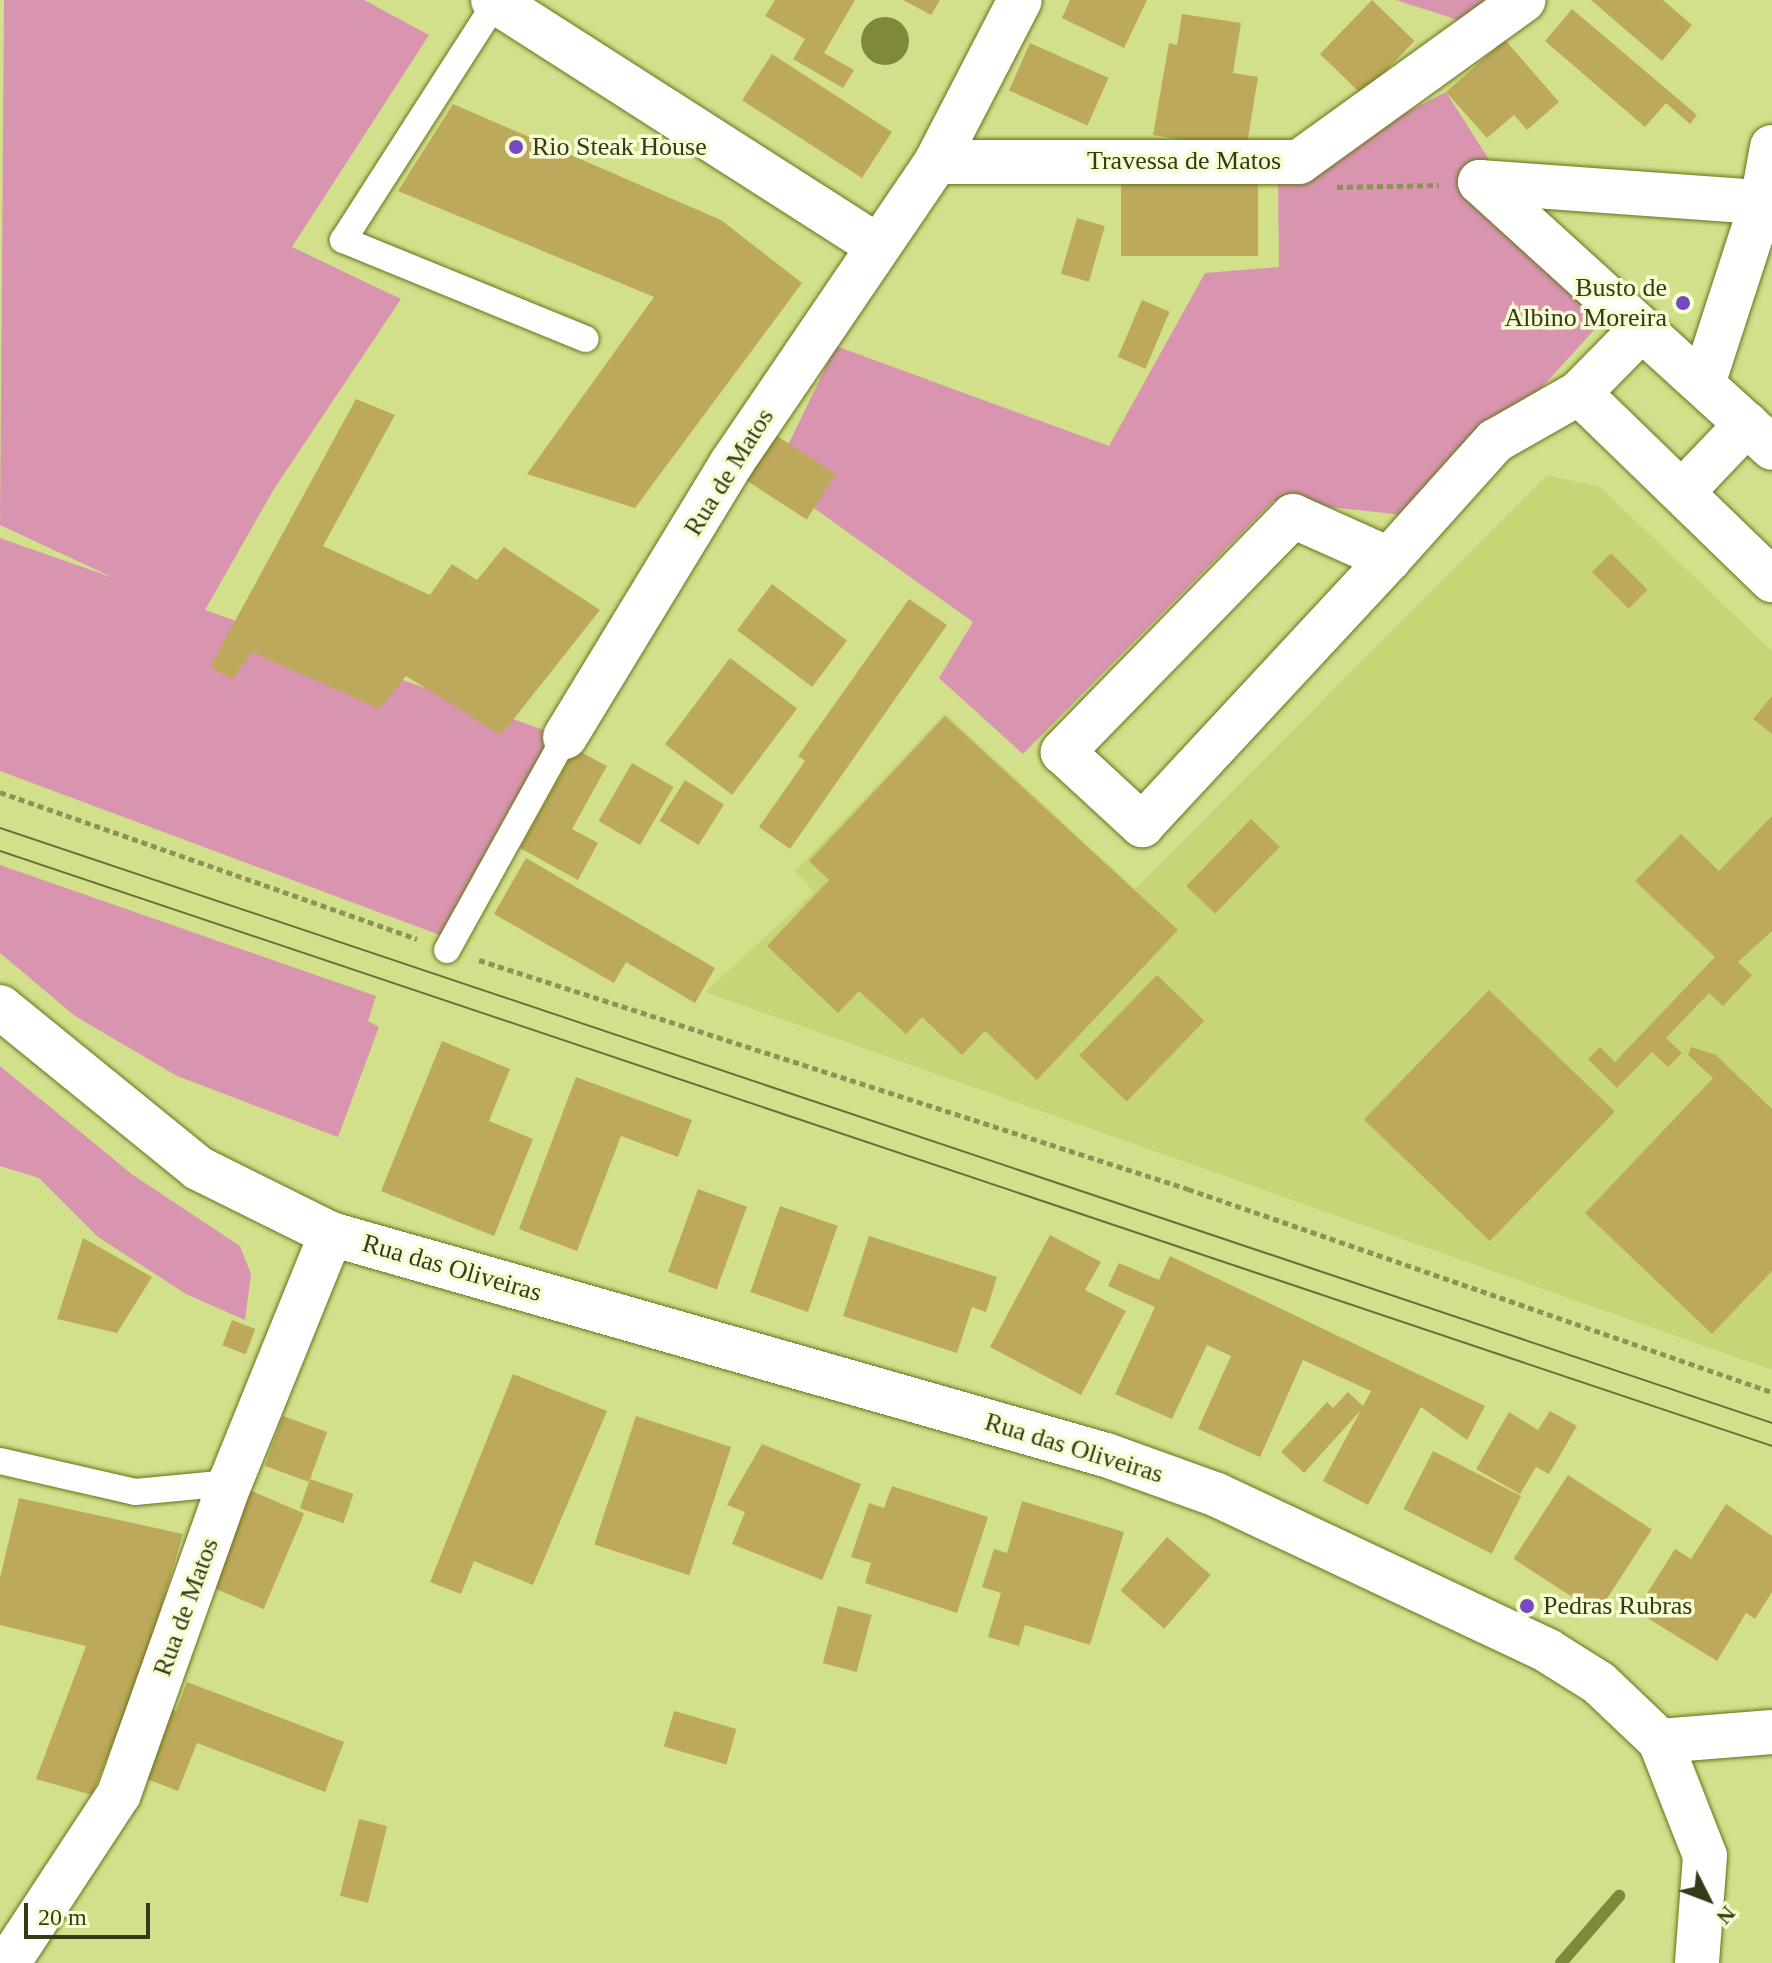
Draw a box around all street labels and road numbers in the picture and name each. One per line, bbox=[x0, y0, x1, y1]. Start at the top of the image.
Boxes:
street label: Travessa de Matos bbox=[1087, 145, 1281, 177]
street label: Rua de Matos bbox=[678, 402, 780, 542]
street label: Rua das Oliveiras bbox=[359, 1228, 545, 1308]
street label: Rua das Oliveiras bbox=[981, 1406, 1167, 1490]
street label: Rua de Matos bbox=[147, 1534, 225, 1680]

